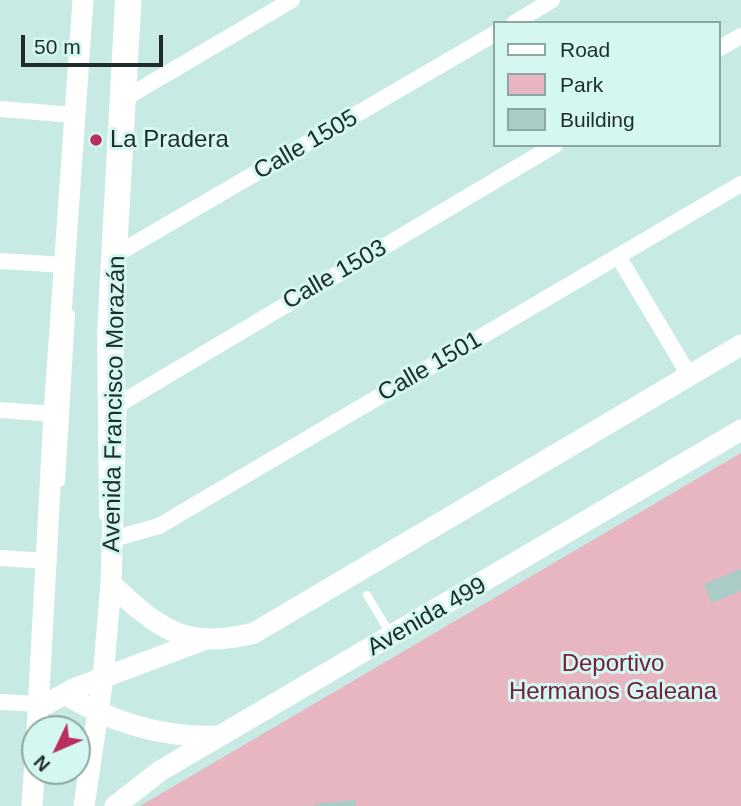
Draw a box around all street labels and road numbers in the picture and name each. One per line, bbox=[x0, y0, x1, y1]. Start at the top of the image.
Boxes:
street label: Calle 1505 bbox=[249, 104, 363, 186]
street label: Calle 1503 bbox=[278, 234, 392, 316]
street label: Avenida Francisco Morazán bbox=[98, 255, 132, 553]
street label: Calle 1501 bbox=[373, 326, 487, 408]
street label: Avenida 499 bbox=[362, 571, 492, 663]

